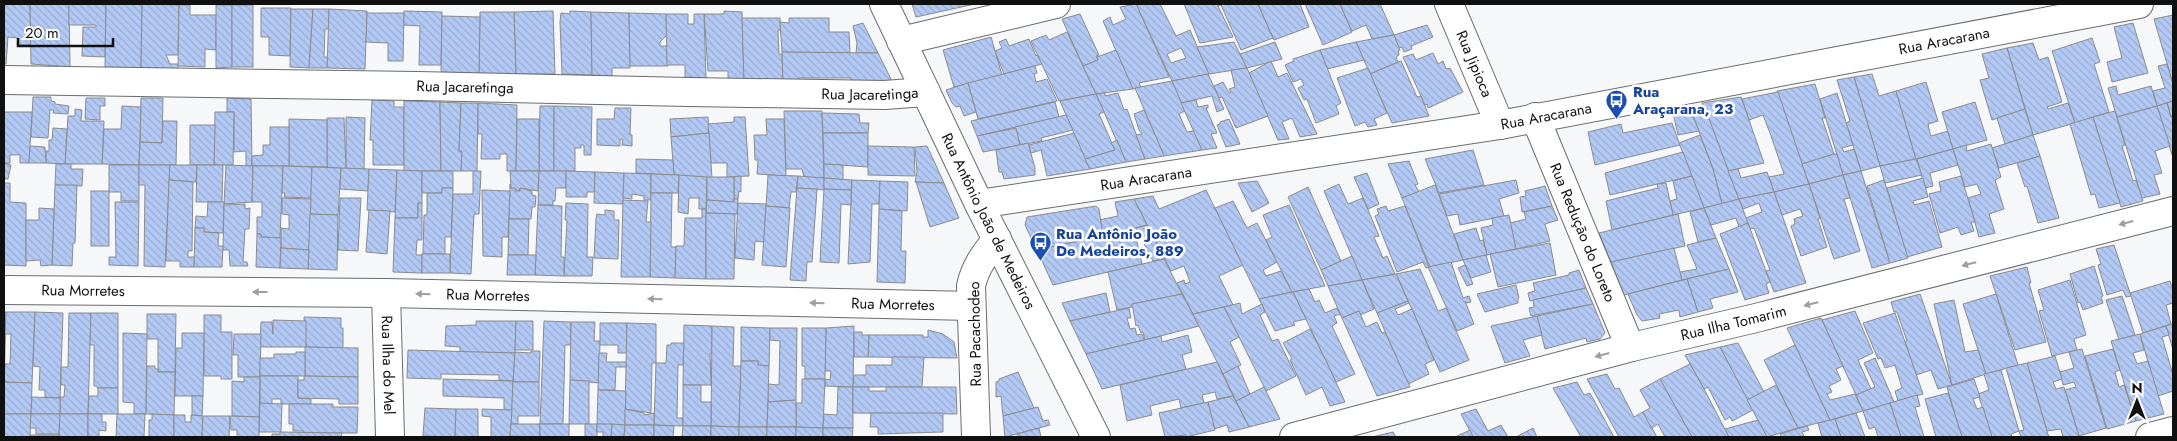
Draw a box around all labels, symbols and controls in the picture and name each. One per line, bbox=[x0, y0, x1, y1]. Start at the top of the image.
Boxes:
scale bar bbox=[18, 15, 112, 47]
text: 20 m bbox=[25, 22, 59, 44]
street label: Rua Aracarana bbox=[1897, 22, 1991, 60]
street label: Rua Jipioca bbox=[1450, 27, 1498, 101]
street label: Rua Jacaretinga bbox=[416, 75, 514, 99]
place label: Rua Araçarana, 23 bbox=[1632, 81, 1733, 120]
street label: Rua Jacaretinga bbox=[821, 82, 919, 106]
bus stop icon: Rua Araçarana, 23 bbox=[1605, 89, 1629, 120]
street label: Rua Aracarana bbox=[1499, 97, 1594, 136]
street label: Rua Antônio João de Medeiros bbox=[936, 129, 1041, 313]
street label: Rua Redução do Loreto bbox=[1544, 160, 1621, 305]
street label: Rua Aracarana bbox=[1099, 161, 1193, 196]
one-way arrow bbox=[2119, 219, 2134, 227]
place label: Rua Antônio João De Medeiros, 889 bbox=[1056, 223, 1184, 262]
bus stop icon: Rua Antônio João De Medeiros, 889 bbox=[1028, 231, 1052, 262]
one-way arrow bbox=[1961, 260, 1976, 268]
street label: Rua Morretes bbox=[41, 279, 125, 302]
street label: Rua Pacachodeo bbox=[963, 281, 987, 387]
street label: Rua Morretes bbox=[446, 283, 530, 307]
one-way arrow bbox=[252, 288, 268, 296]
one-way arrow bbox=[414, 290, 430, 298]
street label: Rua Morretes bbox=[851, 292, 935, 316]
one-way arrow bbox=[647, 295, 663, 303]
one-way arrow bbox=[809, 298, 825, 306]
street label: Rua Ilha Tomarim bbox=[1678, 300, 1789, 346]
one-way arrow bbox=[1804, 300, 1819, 308]
street label: Rua Ilha do Mel bbox=[376, 315, 400, 415]
one-way arrow bbox=[1595, 351, 1610, 359]
north arrow bbox=[2112, 376, 2162, 426]
text: N bbox=[2131, 378, 2143, 398]

